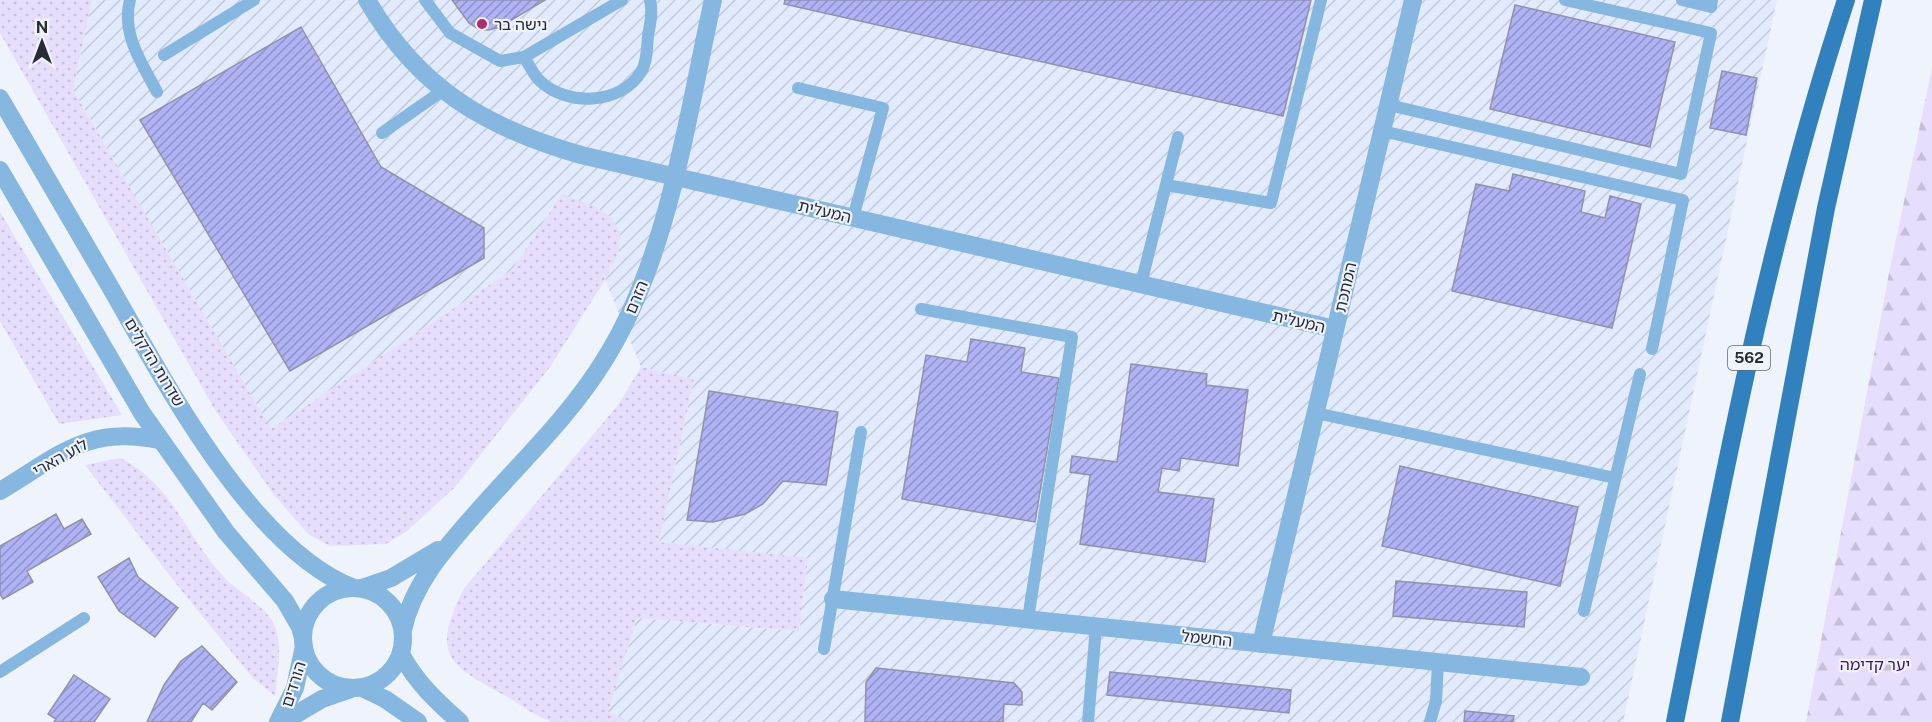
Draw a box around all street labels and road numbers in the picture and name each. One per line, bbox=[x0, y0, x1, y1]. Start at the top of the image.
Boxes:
street label: המעלית bbox=[797, 196, 853, 227]
street label: המתכת bbox=[1331, 260, 1360, 314]
street label: הזרם bbox=[621, 278, 652, 317]
street label: המעלית bbox=[1271, 306, 1327, 337]
street label: שדרות הדקלים bbox=[121, 314, 188, 410]
road number: 562 bbox=[1728, 346, 1770, 370]
street label: לוע הארי bbox=[29, 435, 91, 480]
street label: החשמל bbox=[1180, 626, 1233, 651]
street label: הורדים bbox=[277, 659, 310, 709]

